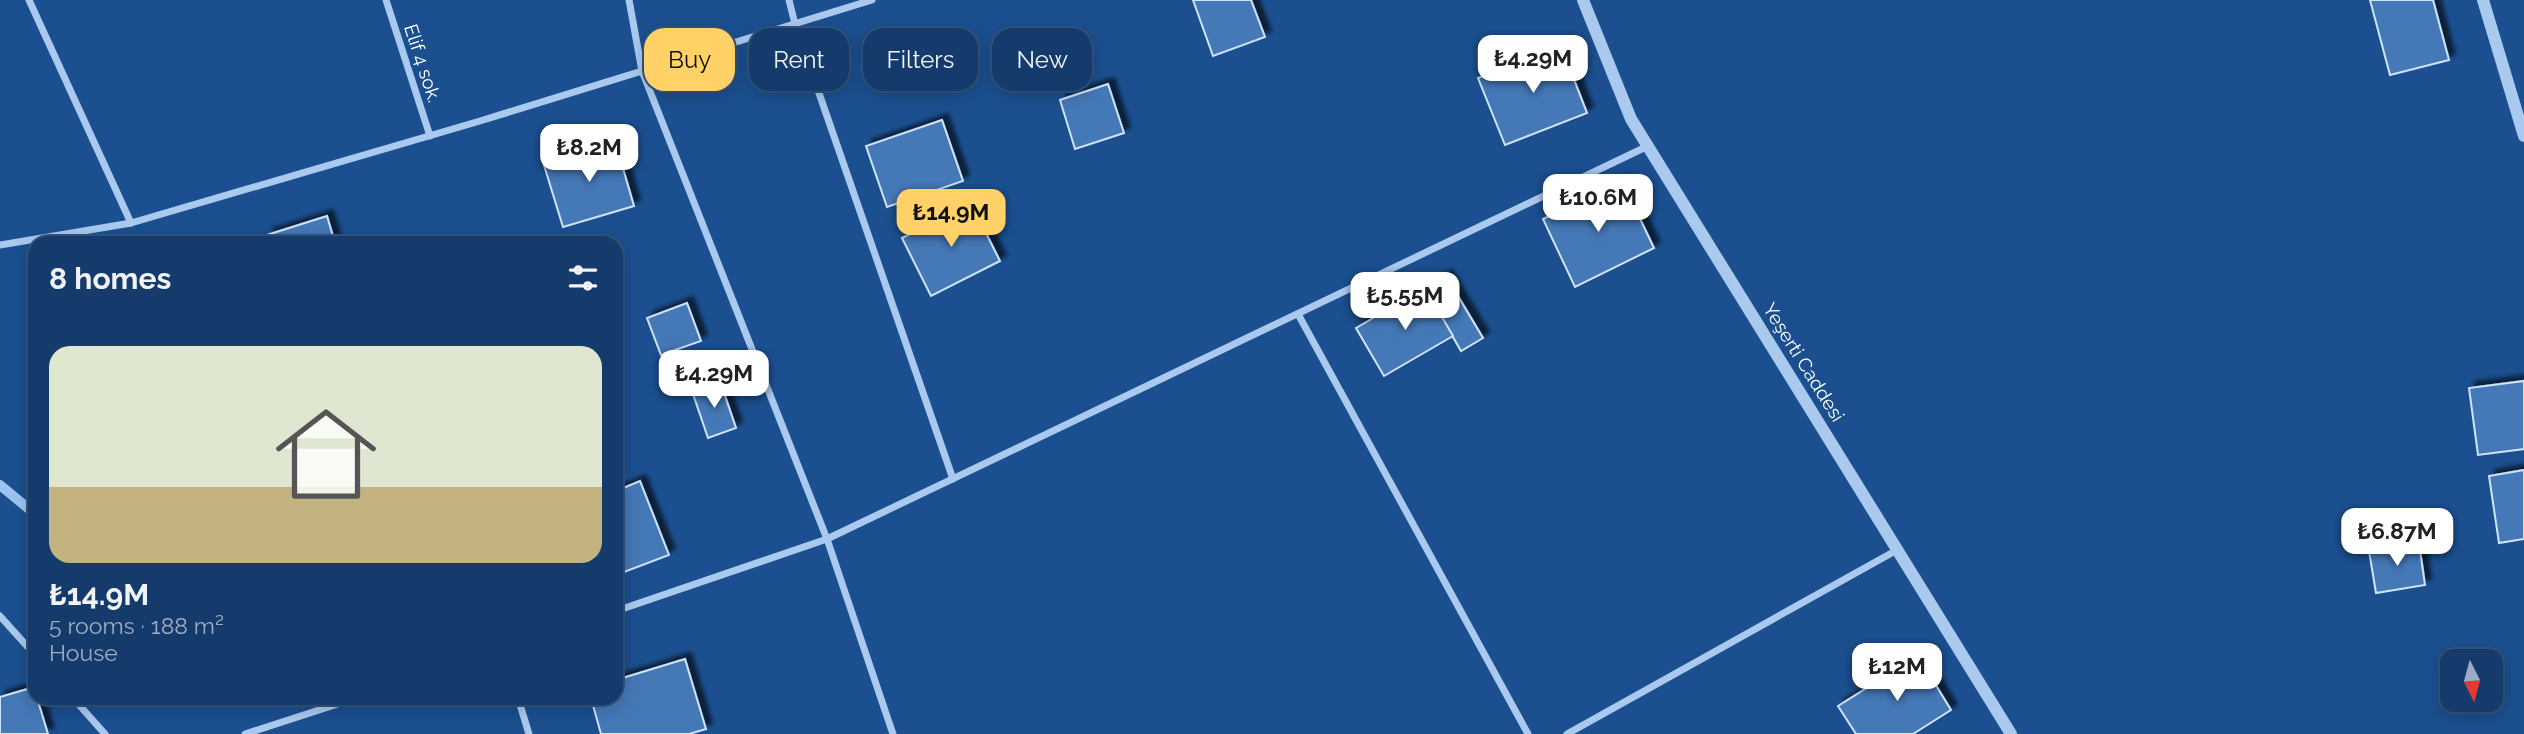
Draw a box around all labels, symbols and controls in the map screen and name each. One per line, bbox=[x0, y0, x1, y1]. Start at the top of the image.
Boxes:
street label: Elif 4 sok. bbox=[400, 21, 446, 105]
chip: Buy bbox=[644, 28, 735, 91]
chip: Rent bbox=[749, 28, 849, 91]
chip: Filters bbox=[863, 28, 978, 91]
chip: New bbox=[992, 28, 1092, 91]
pin: ₺4.29M bbox=[1476, 36, 1590, 95]
text: ₺4.29M bbox=[1494, 44, 1572, 71]
pin: ₺8.2M bbox=[540, 124, 638, 184]
text: ₺8.2M bbox=[556, 133, 622, 160]
pin: ₺10.6M bbox=[1541, 174, 1655, 234]
text: ₺10.6M bbox=[1559, 183, 1637, 210]
pin: ₺14.9M bbox=[894, 190, 1008, 249]
text: ₺14.9M bbox=[913, 198, 989, 225]
icon: filters bbox=[564, 259, 602, 297]
text: 8 homes bbox=[49, 261, 171, 296]
pin: ₺5.55M bbox=[1348, 272, 1462, 332]
text: ₺5.55M bbox=[1367, 281, 1443, 308]
street label: Yeşerti Caddesi bbox=[1759, 299, 1849, 425]
pin: ₺4.29M bbox=[657, 350, 771, 410]
text: ₺4.29M bbox=[675, 359, 753, 386]
icon: home bbox=[263, 391, 389, 517]
pin: ₺6.87M bbox=[2340, 508, 2454, 568]
text: ₺6.87M bbox=[2357, 517, 2437, 544]
text: ₺14.9M bbox=[49, 577, 149, 612]
text: 5 rooms · 188 m² bbox=[49, 612, 224, 639]
text: House bbox=[49, 639, 118, 666]
pin: ₺12M bbox=[1856, 644, 1938, 703]
north arrow bbox=[2440, 649, 2502, 712]
map controls bbox=[2440, 649, 2503, 712]
text: ₺12M bbox=[1868, 652, 1926, 679]

